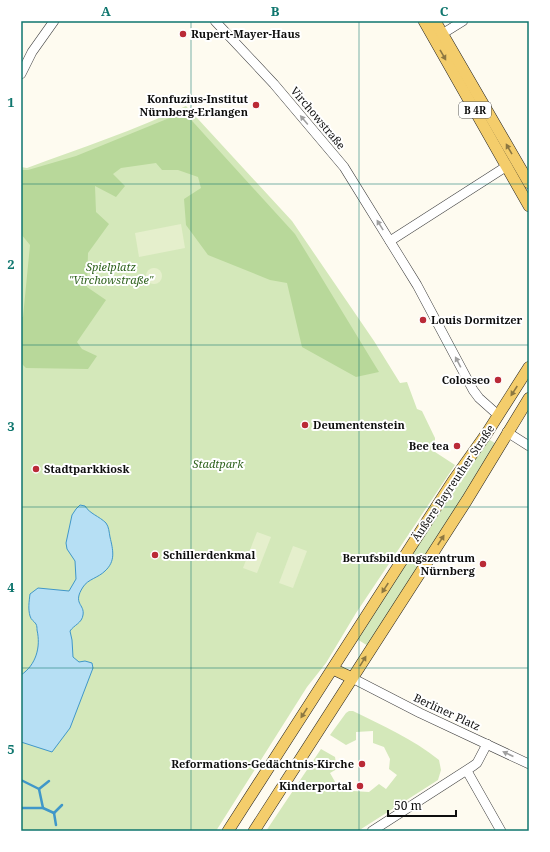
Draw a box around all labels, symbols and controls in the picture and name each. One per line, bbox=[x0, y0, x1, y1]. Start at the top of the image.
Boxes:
text: A bbox=[101, 2, 111, 20]
text: B bbox=[271, 2, 280, 20]
text: C bbox=[440, 2, 449, 20]
place label: Rupert-Mayer-Haus bbox=[191, 26, 300, 41]
marker: Rupert-Mayer-Haus bbox=[178, 29, 188, 39]
one-way arrow bbox=[439, 49, 446, 61]
street label: Virchowstraße bbox=[288, 83, 349, 152]
place label: Konfuzius-Institut Nürnberg-Erlangen bbox=[140, 91, 249, 119]
text: 1 bbox=[7, 93, 15, 111]
marker: Konfuzius-Institut Nürnberg-Erlangen bbox=[251, 100, 261, 110]
road number: B 4R bbox=[459, 102, 491, 118]
one-way arrow bbox=[300, 115, 309, 125]
one-way arrow bbox=[506, 143, 513, 155]
one-way arrow bbox=[376, 220, 384, 230]
text: 2 bbox=[7, 255, 15, 273]
park label: Spielplatz "Virchowstraße" bbox=[69, 259, 154, 287]
place label: Louis Dormitzer bbox=[431, 312, 523, 327]
marker: Louis Dormitzer bbox=[418, 315, 428, 325]
one-way arrow bbox=[455, 357, 462, 368]
place label: Colosseo bbox=[442, 372, 490, 387]
marker: Colosseo bbox=[493, 375, 503, 385]
one-way arrow bbox=[510, 385, 517, 397]
text: 3 bbox=[7, 417, 15, 435]
place label: Deumentenstein bbox=[313, 417, 406, 432]
marker: Deumentenstein bbox=[300, 420, 310, 430]
street label: Äußere Bayreuther Straße bbox=[408, 421, 497, 544]
place label: Bee tea bbox=[409, 438, 449, 453]
marker: Bee tea bbox=[452, 441, 462, 451]
park label: Stadtpark bbox=[193, 456, 244, 471]
place label: Stadtparkkiosk bbox=[44, 461, 129, 476]
marker: Stadtparkkiosk bbox=[31, 464, 41, 474]
one-way arrow bbox=[437, 535, 445, 545]
place label: Schillerdenkmal bbox=[163, 547, 255, 562]
marker: Schillerdenkmal bbox=[150, 550, 160, 560]
place label: Berufsbildungszentrum Nürnberg bbox=[342, 550, 476, 578]
marker: Berufsbildungszentrum Nürnberg bbox=[478, 559, 488, 569]
text: 4 bbox=[7, 578, 15, 596]
one-way arrow bbox=[381, 582, 388, 594]
one-way arrow bbox=[359, 656, 367, 666]
street label: Berliner Platz bbox=[411, 690, 483, 734]
one-way arrow bbox=[300, 708, 308, 718]
text: 5 bbox=[7, 740, 15, 758]
one-way arrow bbox=[502, 751, 514, 757]
place label: Reformations-Gedächtnis-Kirche bbox=[171, 756, 354, 771]
marker: Reformations-Gedächtnis-Kirche bbox=[357, 759, 367, 769]
place label: Kinderportal bbox=[279, 778, 352, 793]
marker: Kinderportal bbox=[355, 781, 365, 791]
scale bar bbox=[388, 792, 456, 818]
text: 50 m bbox=[394, 797, 422, 814]

